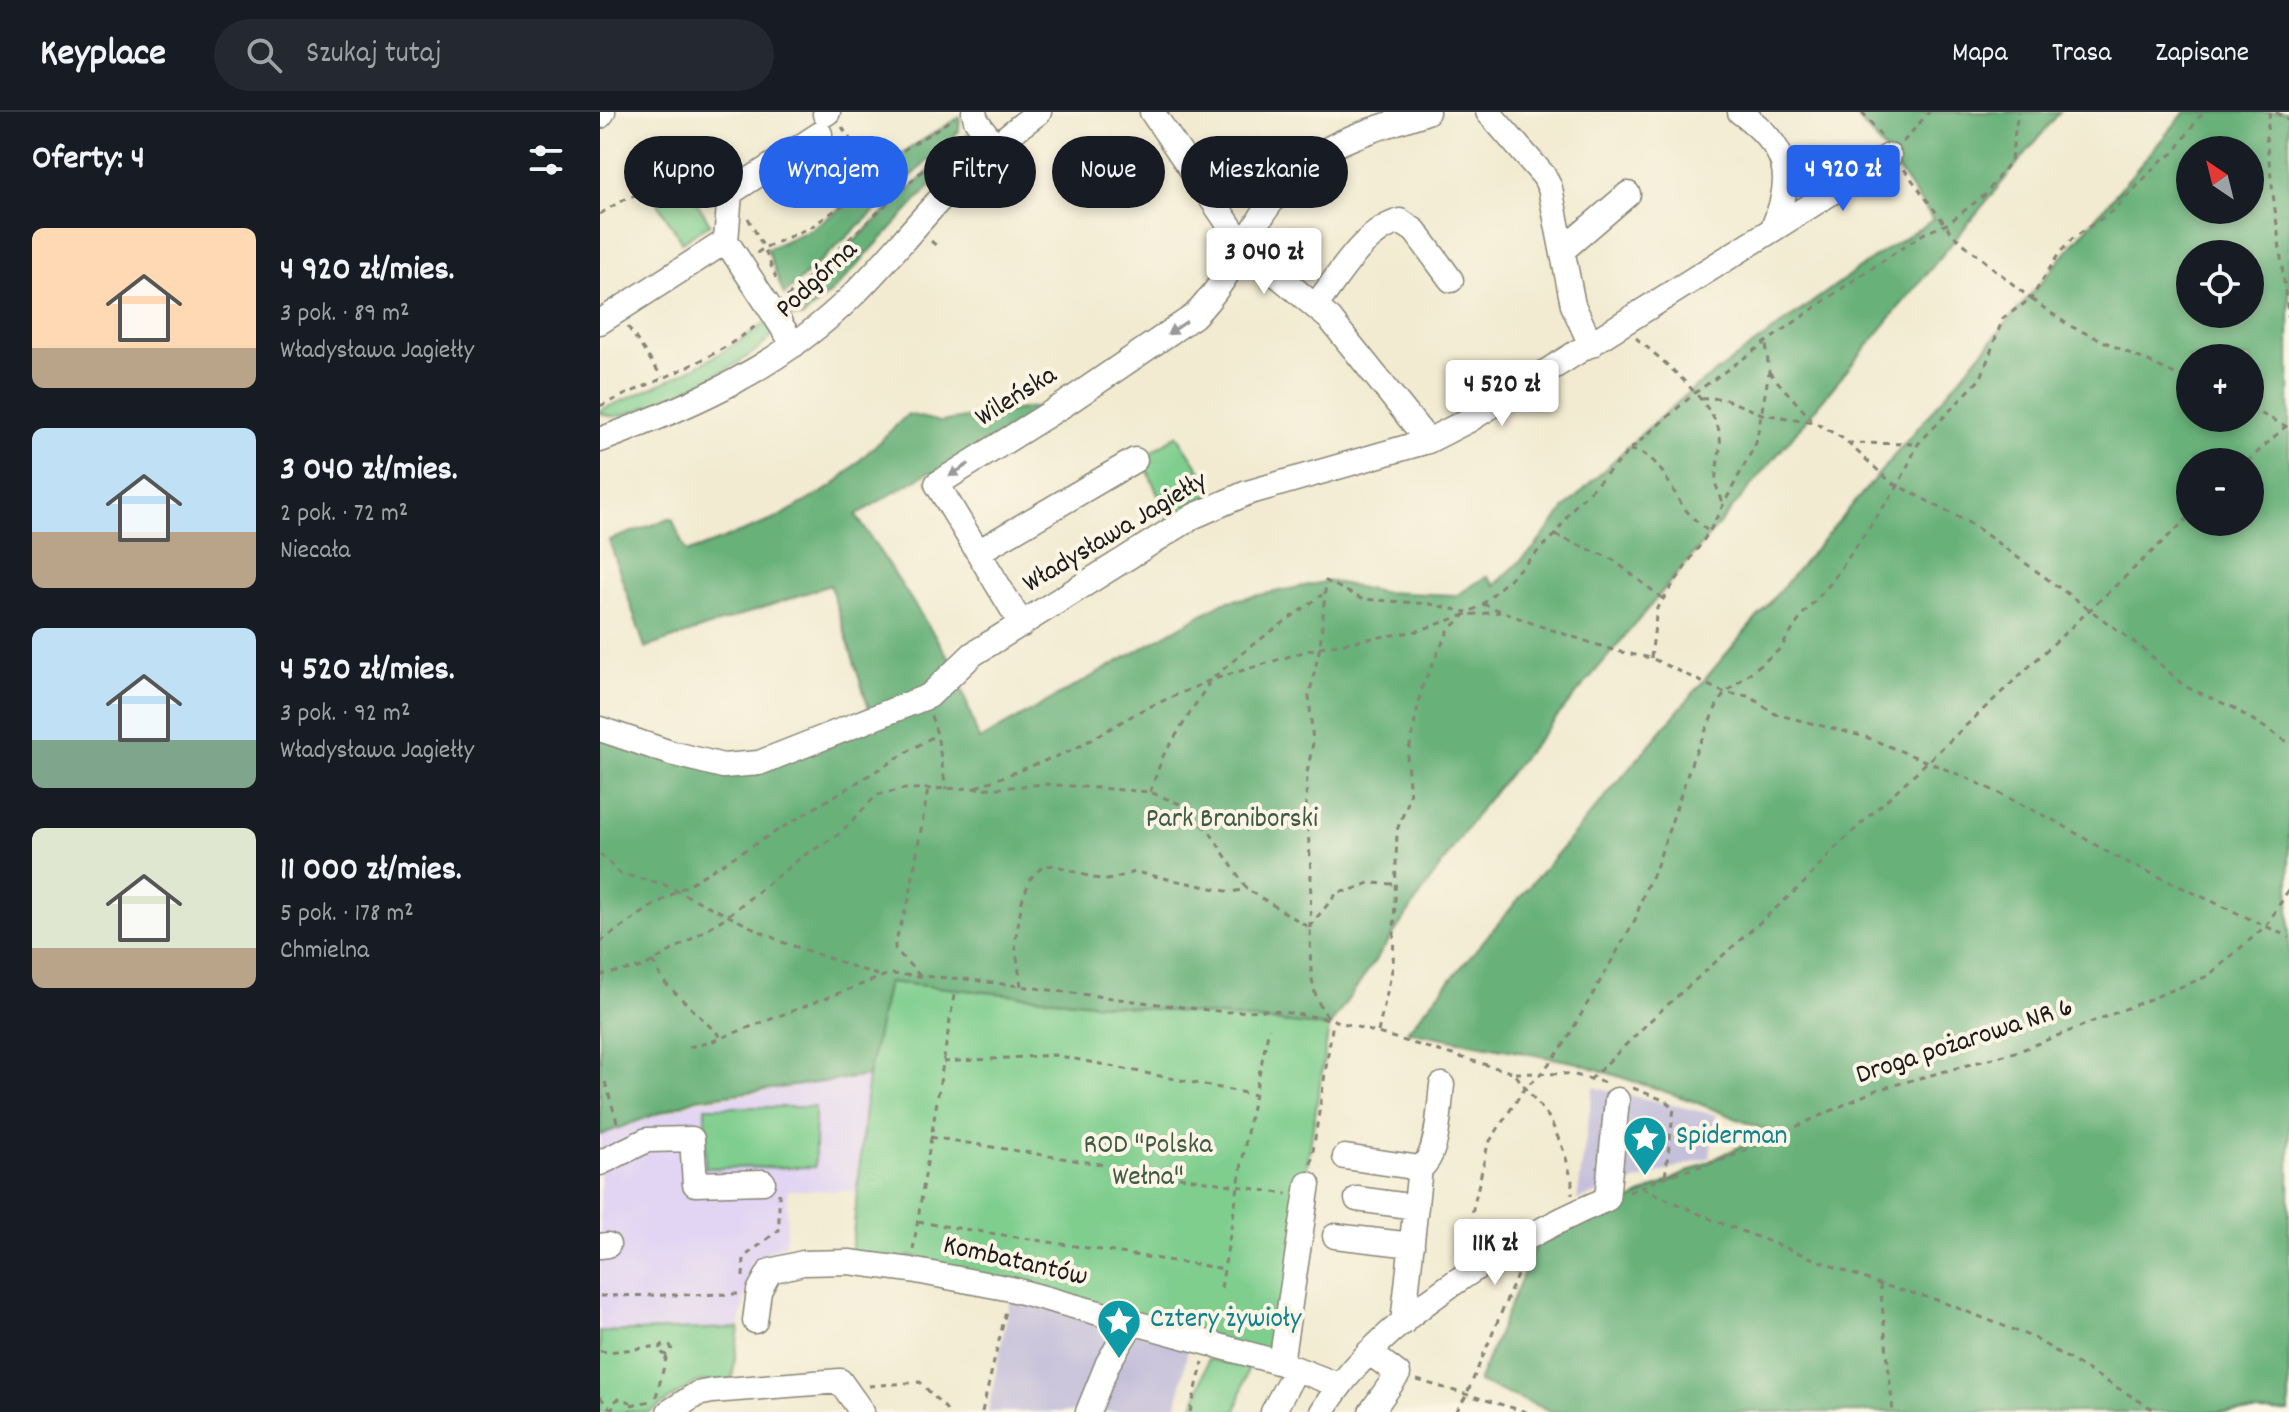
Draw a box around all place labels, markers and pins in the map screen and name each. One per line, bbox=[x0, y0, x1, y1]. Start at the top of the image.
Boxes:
pin: 4 920 zł bbox=[1760, 145, 1926, 213]
pin: 3 040 zł bbox=[1181, 228, 1347, 296]
pin: 4 520 zł bbox=[1419, 360, 1585, 428]
place icon: Spiderman bbox=[1621, 1114, 1669, 1177]
place label: Spiderman bbox=[1676, 1118, 1788, 1158]
pin: 11K zł bbox=[1430, 1219, 1560, 1287]
place icon: Cztery żywioły bbox=[1095, 1297, 1143, 1360]
place label: Cztery żywioły bbox=[1150, 1301, 1302, 1341]

